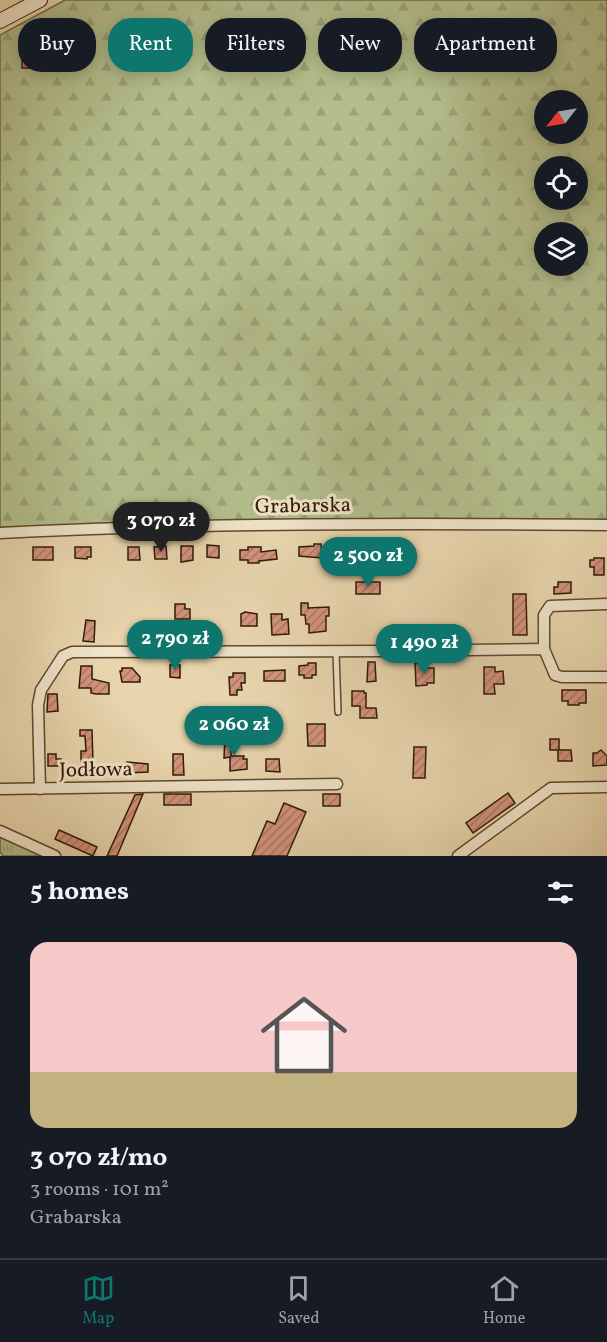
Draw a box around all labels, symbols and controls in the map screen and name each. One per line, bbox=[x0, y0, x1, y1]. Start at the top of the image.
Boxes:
chip: Buy bbox=[18, 18, 96, 72]
chip: Rent bbox=[108, 18, 193, 72]
chip: Filters bbox=[205, 18, 306, 72]
chip: New bbox=[318, 18, 402, 72]
chip: Apartment bbox=[414, 18, 557, 72]
north arrow bbox=[534, 90, 588, 144]
map controls bbox=[534, 90, 588, 276]
button: locate bbox=[534, 156, 588, 210]
button: layers bbox=[534, 222, 588, 276]
street label: Grabarska bbox=[255, 491, 351, 522]
pin: 3 070 zł bbox=[99, 502, 223, 553]
text: 3 070 zł bbox=[127, 507, 195, 535]
pin: 2 500 zł bbox=[306, 537, 430, 588]
text: 2 500 zł bbox=[333, 542, 403, 570]
pin: 2 790 zł bbox=[113, 620, 237, 671]
pin: 1 490 zł bbox=[362, 624, 486, 675]
text: 2 790 zł bbox=[141, 625, 209, 653]
text: 1 490 zł bbox=[390, 629, 458, 657]
pin: 2 060 zł bbox=[172, 706, 296, 757]
text: 2 060 zł bbox=[198, 711, 270, 739]
street label: Jodłowa bbox=[59, 755, 133, 786]
text: 5 homes bbox=[30, 874, 129, 910]
icon: filters bbox=[544, 876, 577, 909]
icon: home bbox=[250, 981, 358, 1089]
text: 3 070 zł/mo bbox=[30, 1140, 167, 1176]
text: 3 rooms · 101 m² bbox=[30, 1176, 169, 1204]
text: Grabarska bbox=[30, 1204, 122, 1232]
tab: Map bbox=[82, 1272, 115, 1330]
tab: Saved bbox=[278, 1272, 319, 1330]
tab: Home bbox=[483, 1272, 525, 1330]

